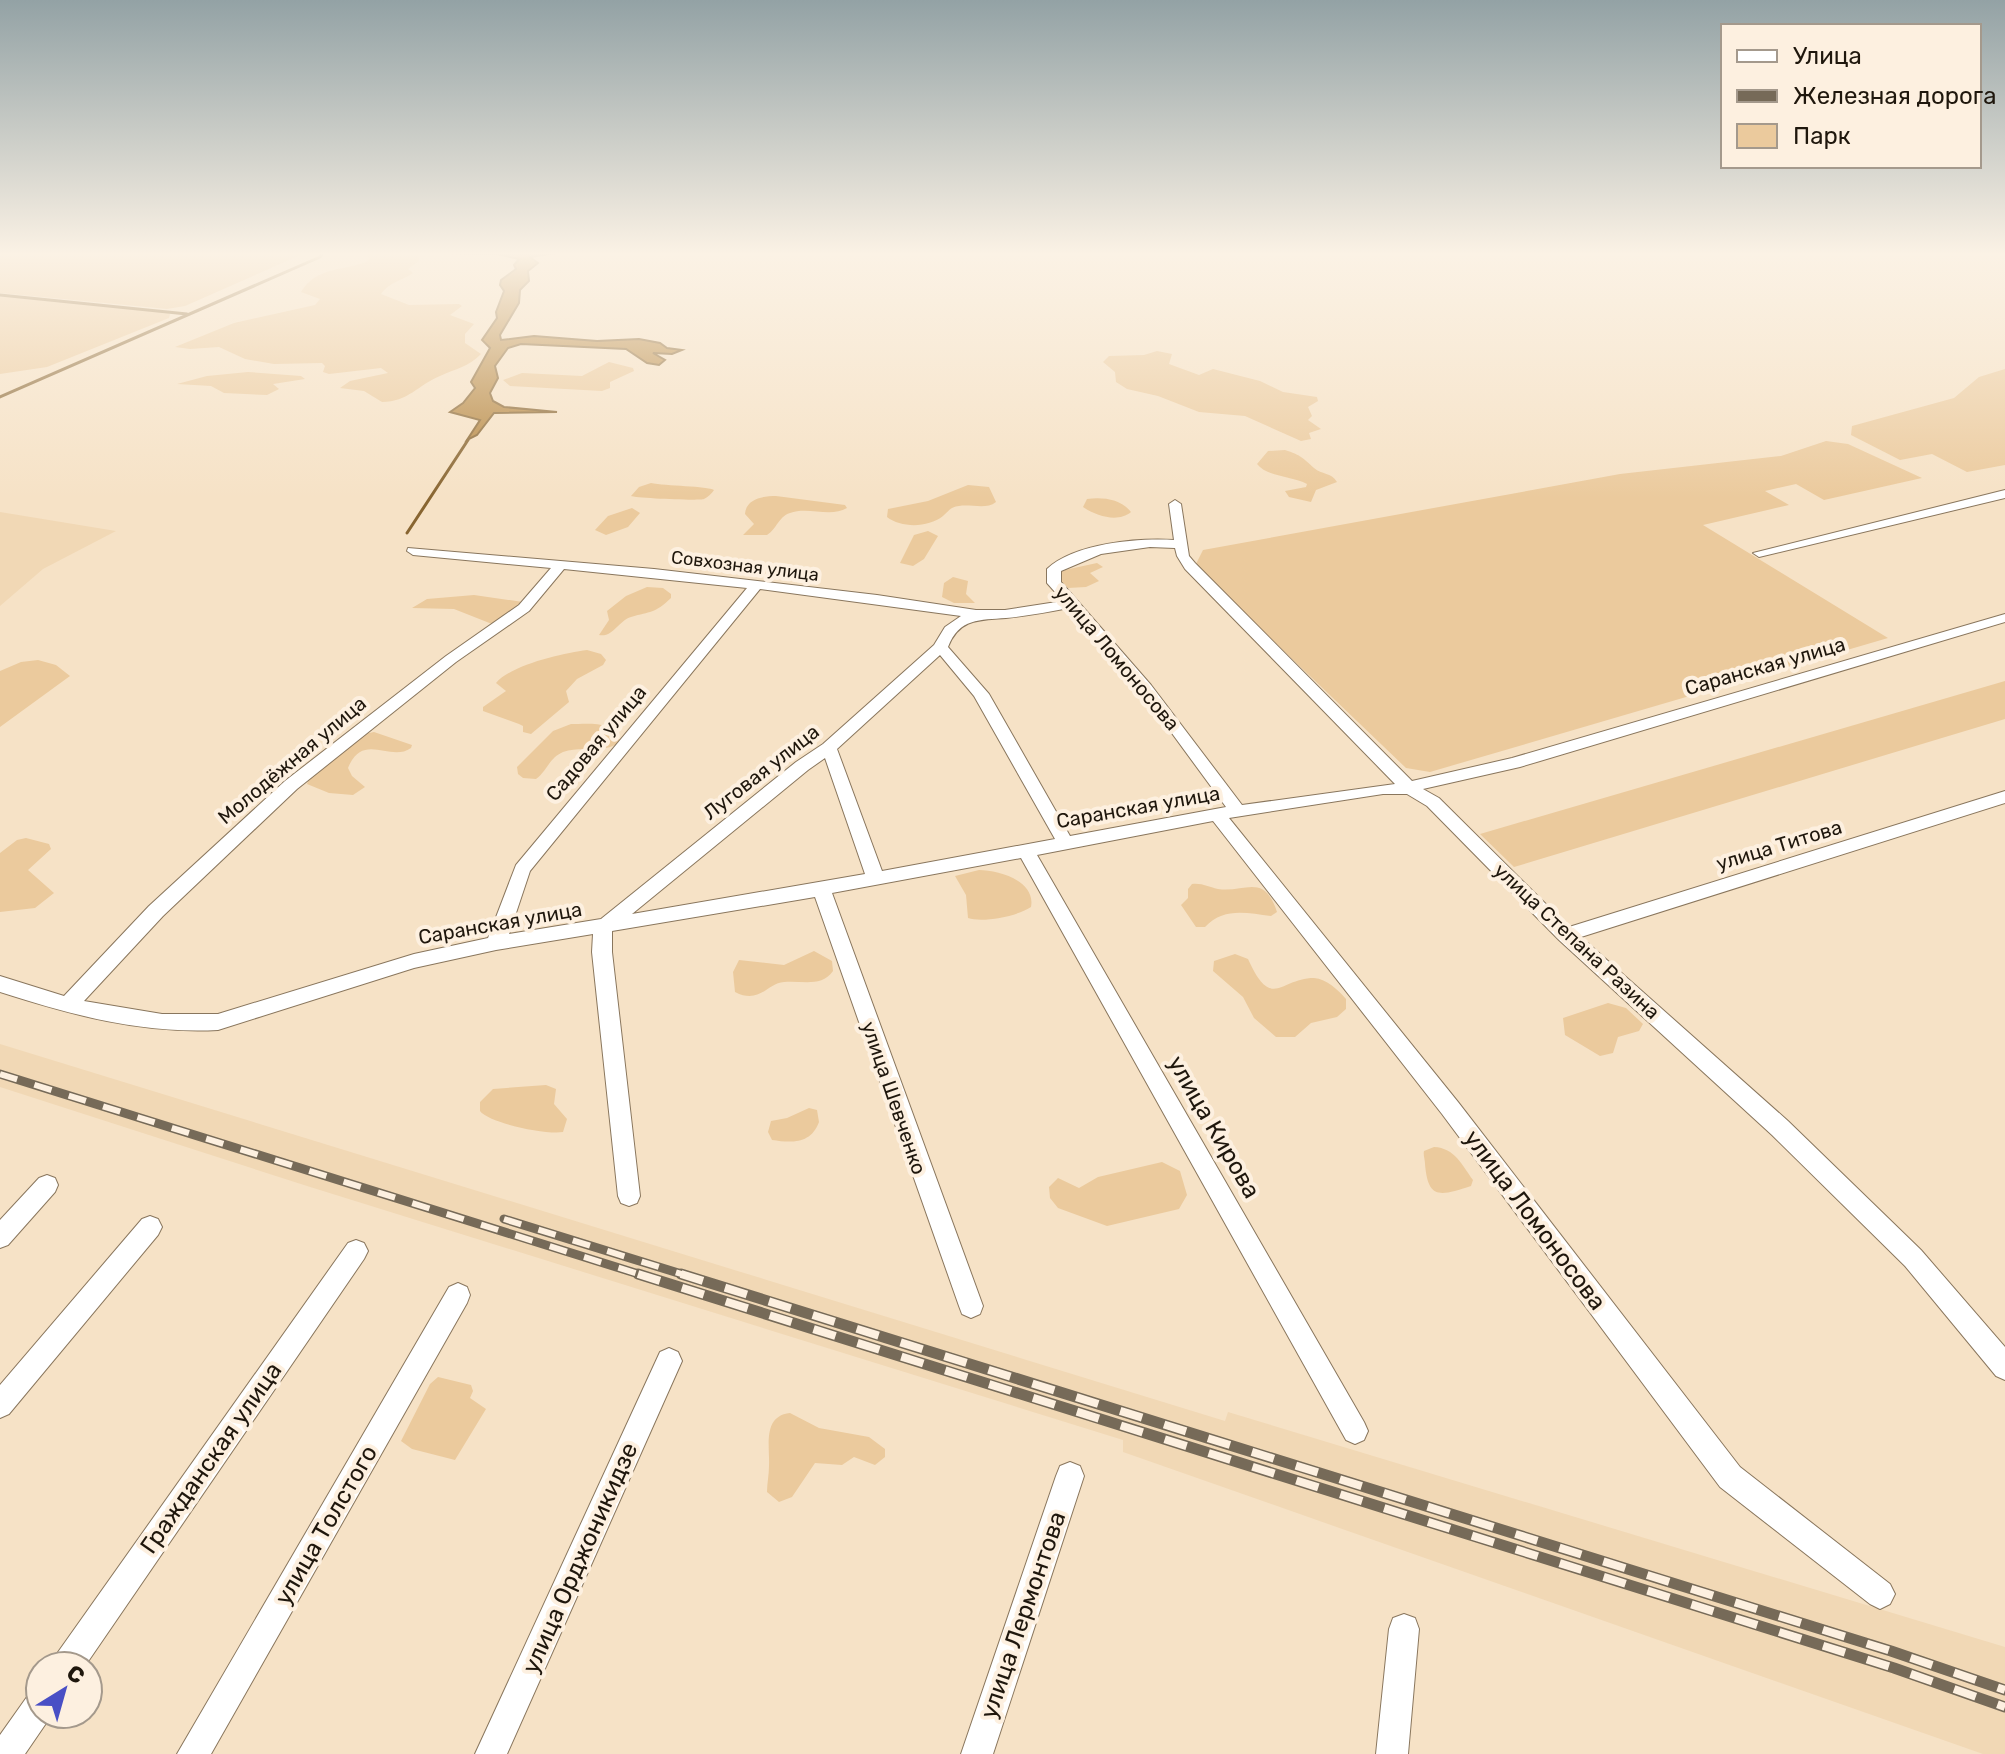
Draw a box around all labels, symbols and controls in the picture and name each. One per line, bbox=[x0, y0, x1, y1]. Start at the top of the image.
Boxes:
legend bbox=[1721, 24, 1981, 168]
text: Улица bbox=[1793, 42, 1862, 70]
text: Железная дорога bbox=[1793, 82, 1996, 110]
text: Парк bbox=[1793, 122, 1851, 150]
street label: Совхозная улица bbox=[670, 546, 820, 586]
street label: улица Ломоносова bbox=[1049, 581, 1185, 735]
street label: Саранская улица bbox=[1682, 632, 1848, 700]
street label: Садовая улица bbox=[541, 680, 651, 806]
street label: Молодёжная улица bbox=[213, 691, 371, 829]
street label: Луговая улица bbox=[698, 719, 824, 825]
street label: Саранская улица bbox=[1054, 781, 1222, 833]
street label: улица Титова bbox=[1713, 814, 1845, 876]
street label: улица Степана Разина bbox=[1489, 858, 1665, 1024]
street label: Саранская улица bbox=[416, 897, 584, 949]
street label: улица Шевченко bbox=[857, 1018, 931, 1178]
street label: улица Кирова bbox=[1162, 1051, 1266, 1203]
street label: улица Ломоносова bbox=[1458, 1125, 1612, 1315]
street label: Гражданская улица bbox=[134, 1357, 288, 1559]
street label: улица Орджоникидзе bbox=[516, 1438, 644, 1678]
street label: улица Толстого bbox=[269, 1440, 383, 1610]
street label: улица Лермонтова bbox=[974, 1508, 1072, 1722]
north arrow bbox=[24, 1650, 104, 1730]
text: С bbox=[61, 1659, 90, 1690]

